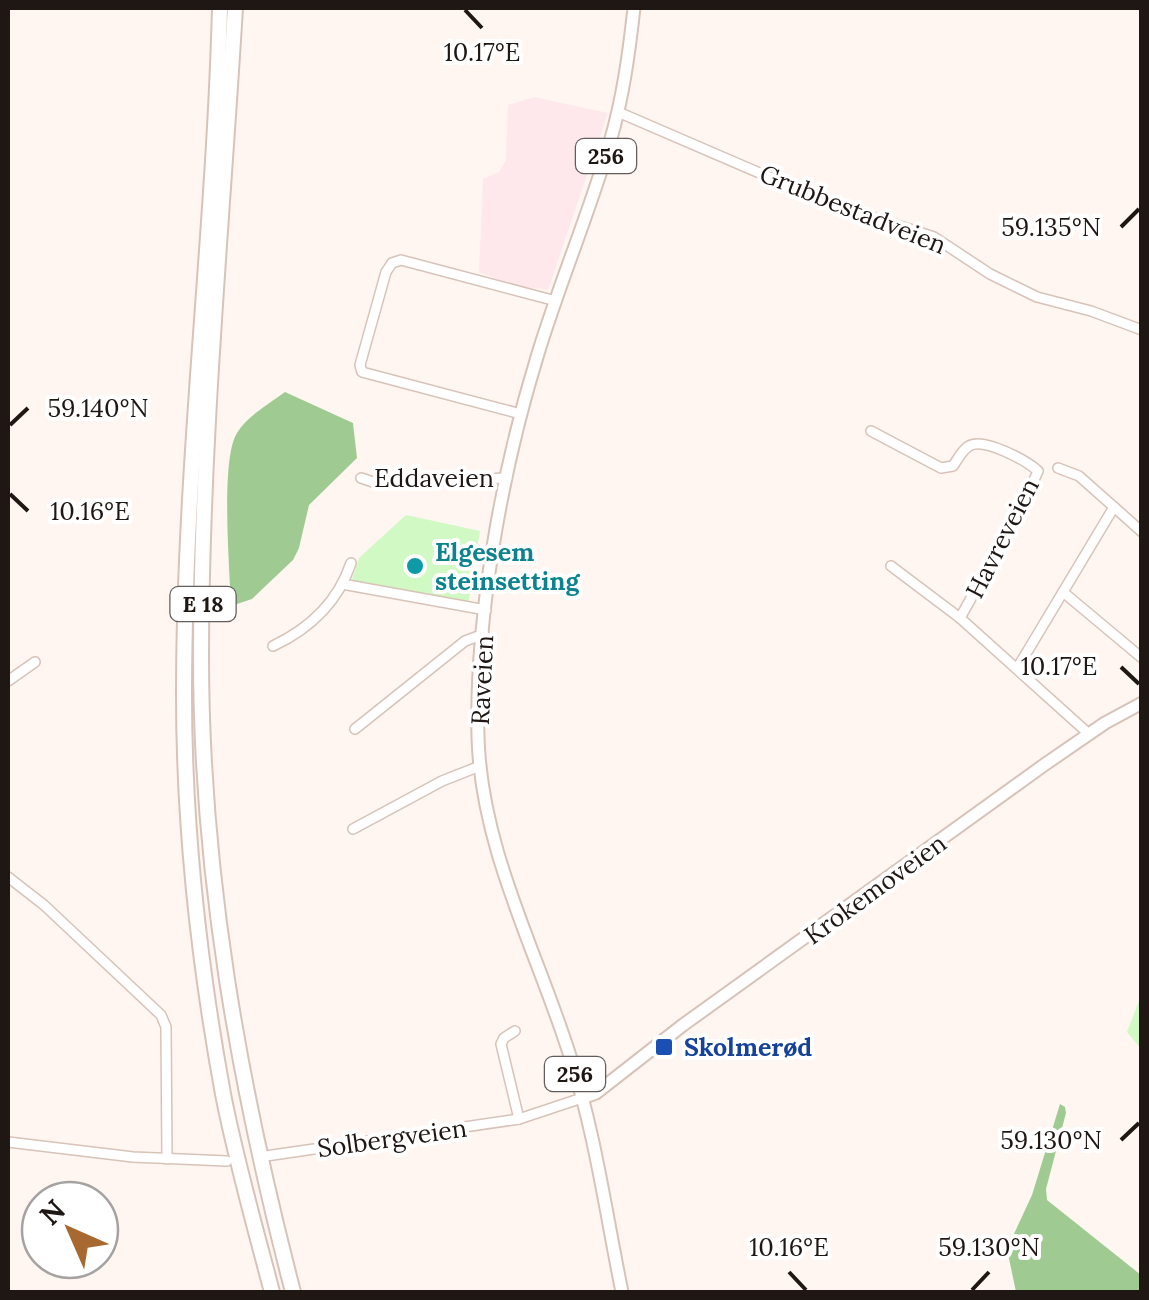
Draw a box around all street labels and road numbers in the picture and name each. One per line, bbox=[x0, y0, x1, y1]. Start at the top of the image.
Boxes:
road number: 256 bbox=[576, 139, 636, 173]
street label: Grubbestadveien bbox=[755, 157, 951, 261]
street label: Eddaveien bbox=[374, 462, 494, 494]
street label: Havreveien bbox=[958, 473, 1046, 603]
road number: E 18 bbox=[170, 587, 236, 621]
street label: Raveien bbox=[464, 634, 500, 726]
street label: Krokemoveien bbox=[798, 827, 952, 951]
road number: 256 bbox=[545, 1057, 605, 1091]
street label: Solbergveien bbox=[315, 1112, 469, 1164]

